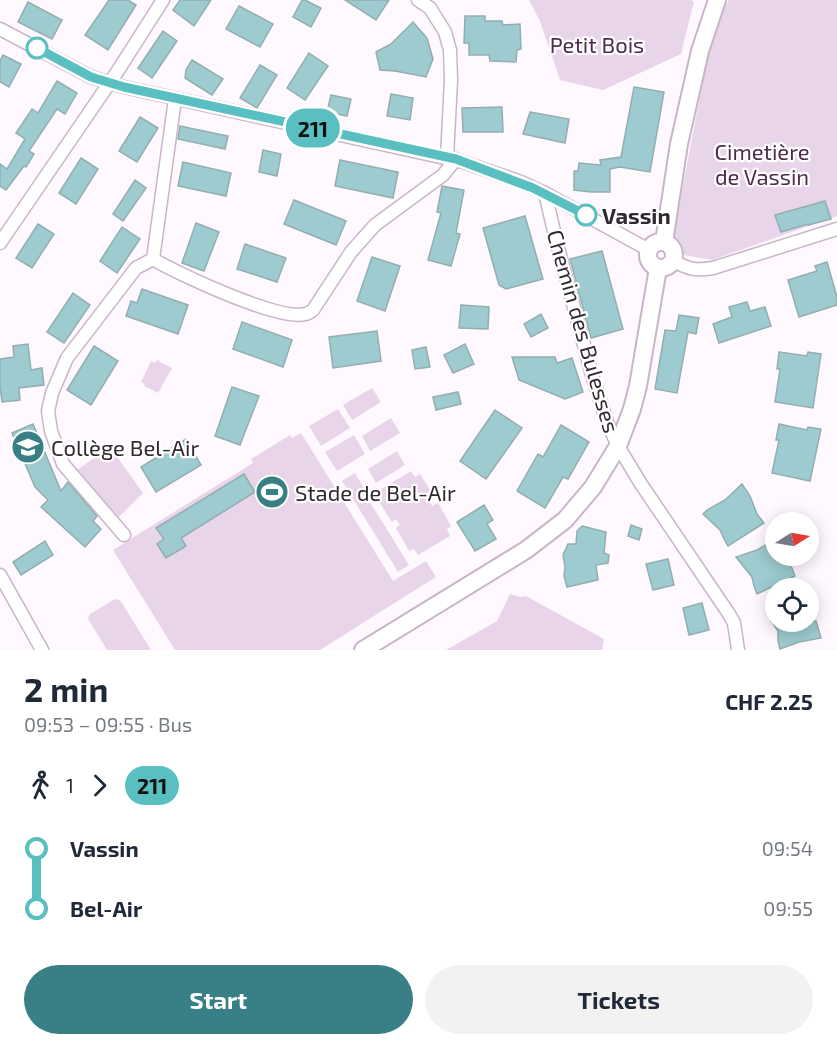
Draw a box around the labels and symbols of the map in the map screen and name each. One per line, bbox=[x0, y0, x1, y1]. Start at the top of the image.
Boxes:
park label: Petit Bois bbox=[550, 31, 644, 57]
unlabelled marker bbox=[26, 37, 48, 59]
line badge: 211 bbox=[278, 108, 348, 148]
park label: Cimetière de Vassin bbox=[714, 138, 810, 189]
place label: Vassin bbox=[602, 202, 671, 228]
marker: Vassin bbox=[575, 204, 597, 226]
street label: Chemin des Bulesses bbox=[543, 227, 625, 435]
school or university icon: Collège Bel-Air bbox=[10, 429, 46, 465]
place label: Collège Bel-Air bbox=[51, 434, 199, 460]
sports icon: Stade de Bel-Air bbox=[254, 474, 290, 510]
place label: Stade de Bel-Air bbox=[295, 479, 456, 505]
north arrow bbox=[765, 512, 819, 566]

